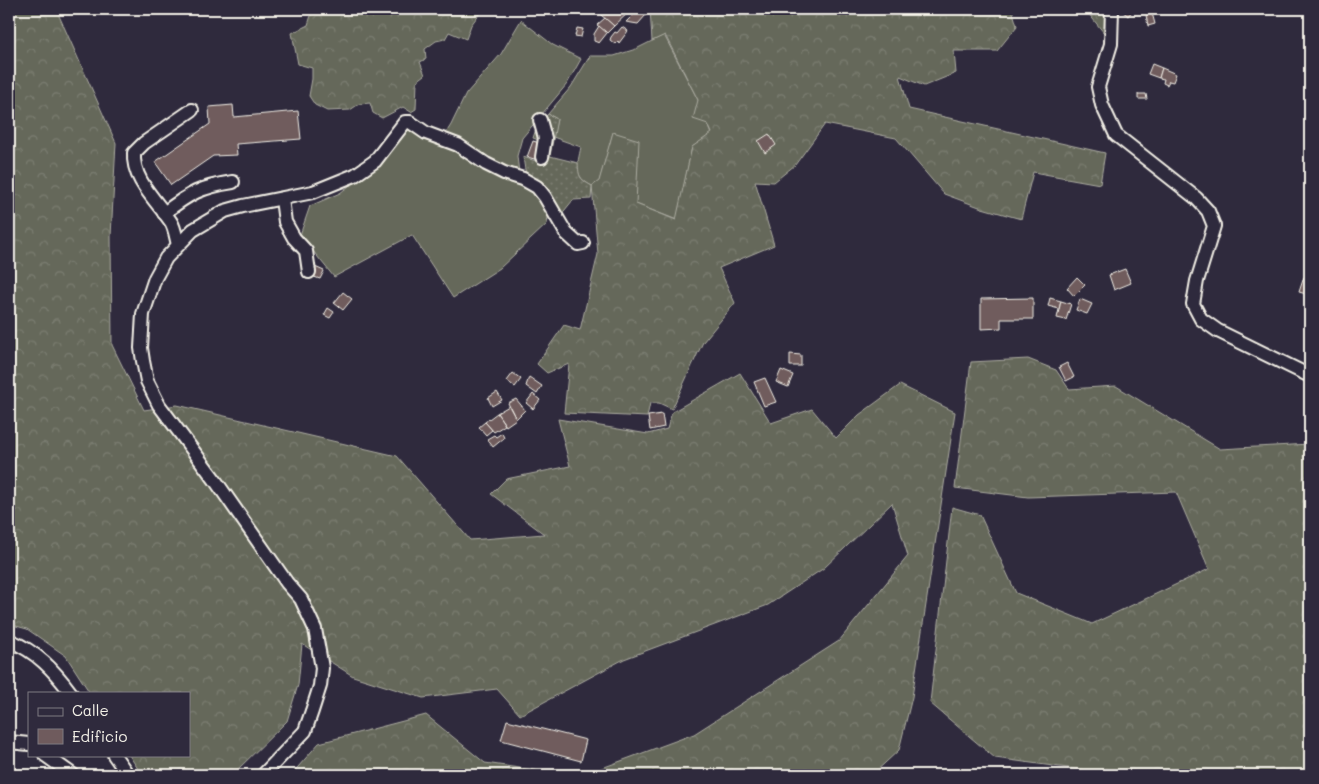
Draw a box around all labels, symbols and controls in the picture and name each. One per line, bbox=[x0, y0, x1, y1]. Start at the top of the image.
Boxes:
legend bbox=[28, 692, 190, 756]
text: Calle bbox=[72, 700, 109, 720]
text: Edificio bbox=[72, 726, 128, 746]

